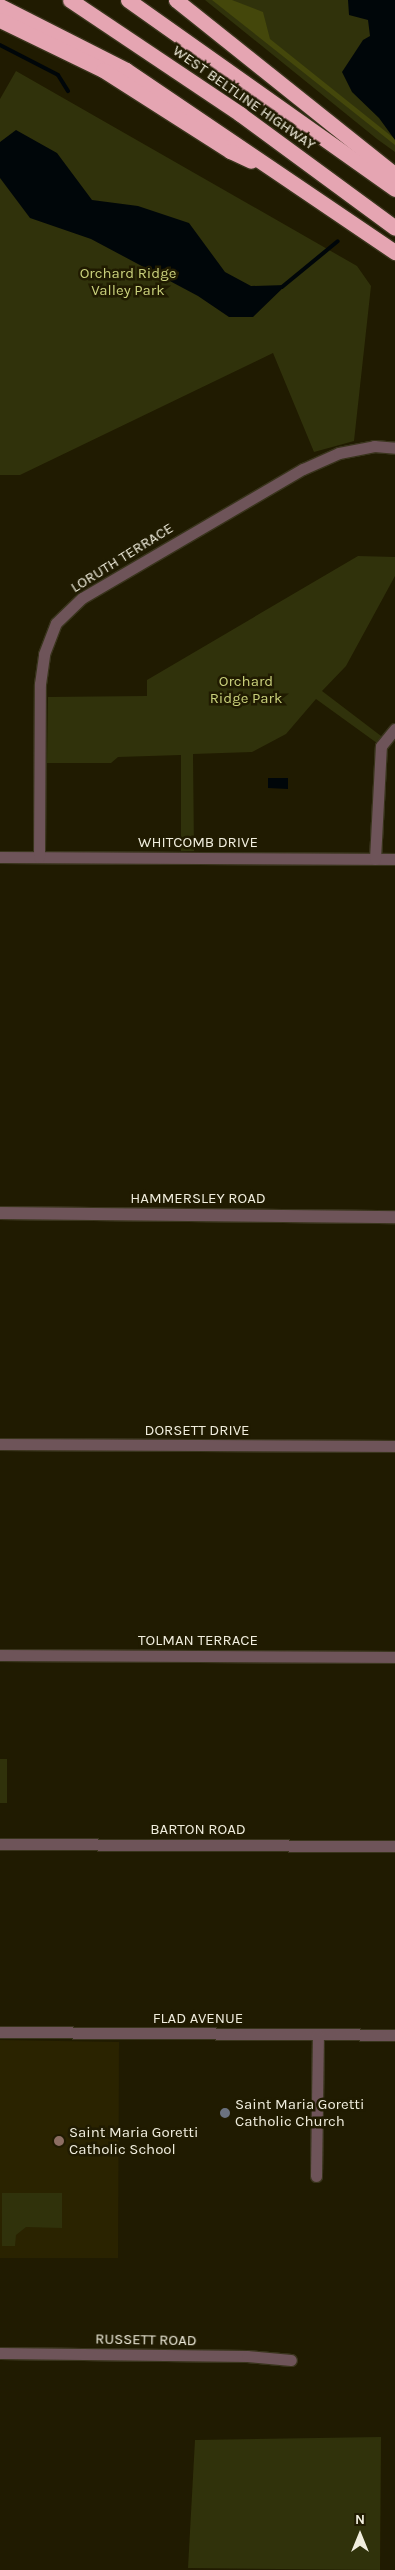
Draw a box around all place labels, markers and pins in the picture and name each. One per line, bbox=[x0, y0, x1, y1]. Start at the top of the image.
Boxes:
place label: Saint Maria Goretti Catholic Church bbox=[235, 2095, 364, 2130]
marker: Saint Maria Goretti Catholic Church bbox=[219, 2107, 231, 2119]
place label: Saint Maria Goretti Catholic School bbox=[69, 2123, 198, 2158]
marker: Saint Maria Goretti Catholic School bbox=[53, 2135, 65, 2147]

